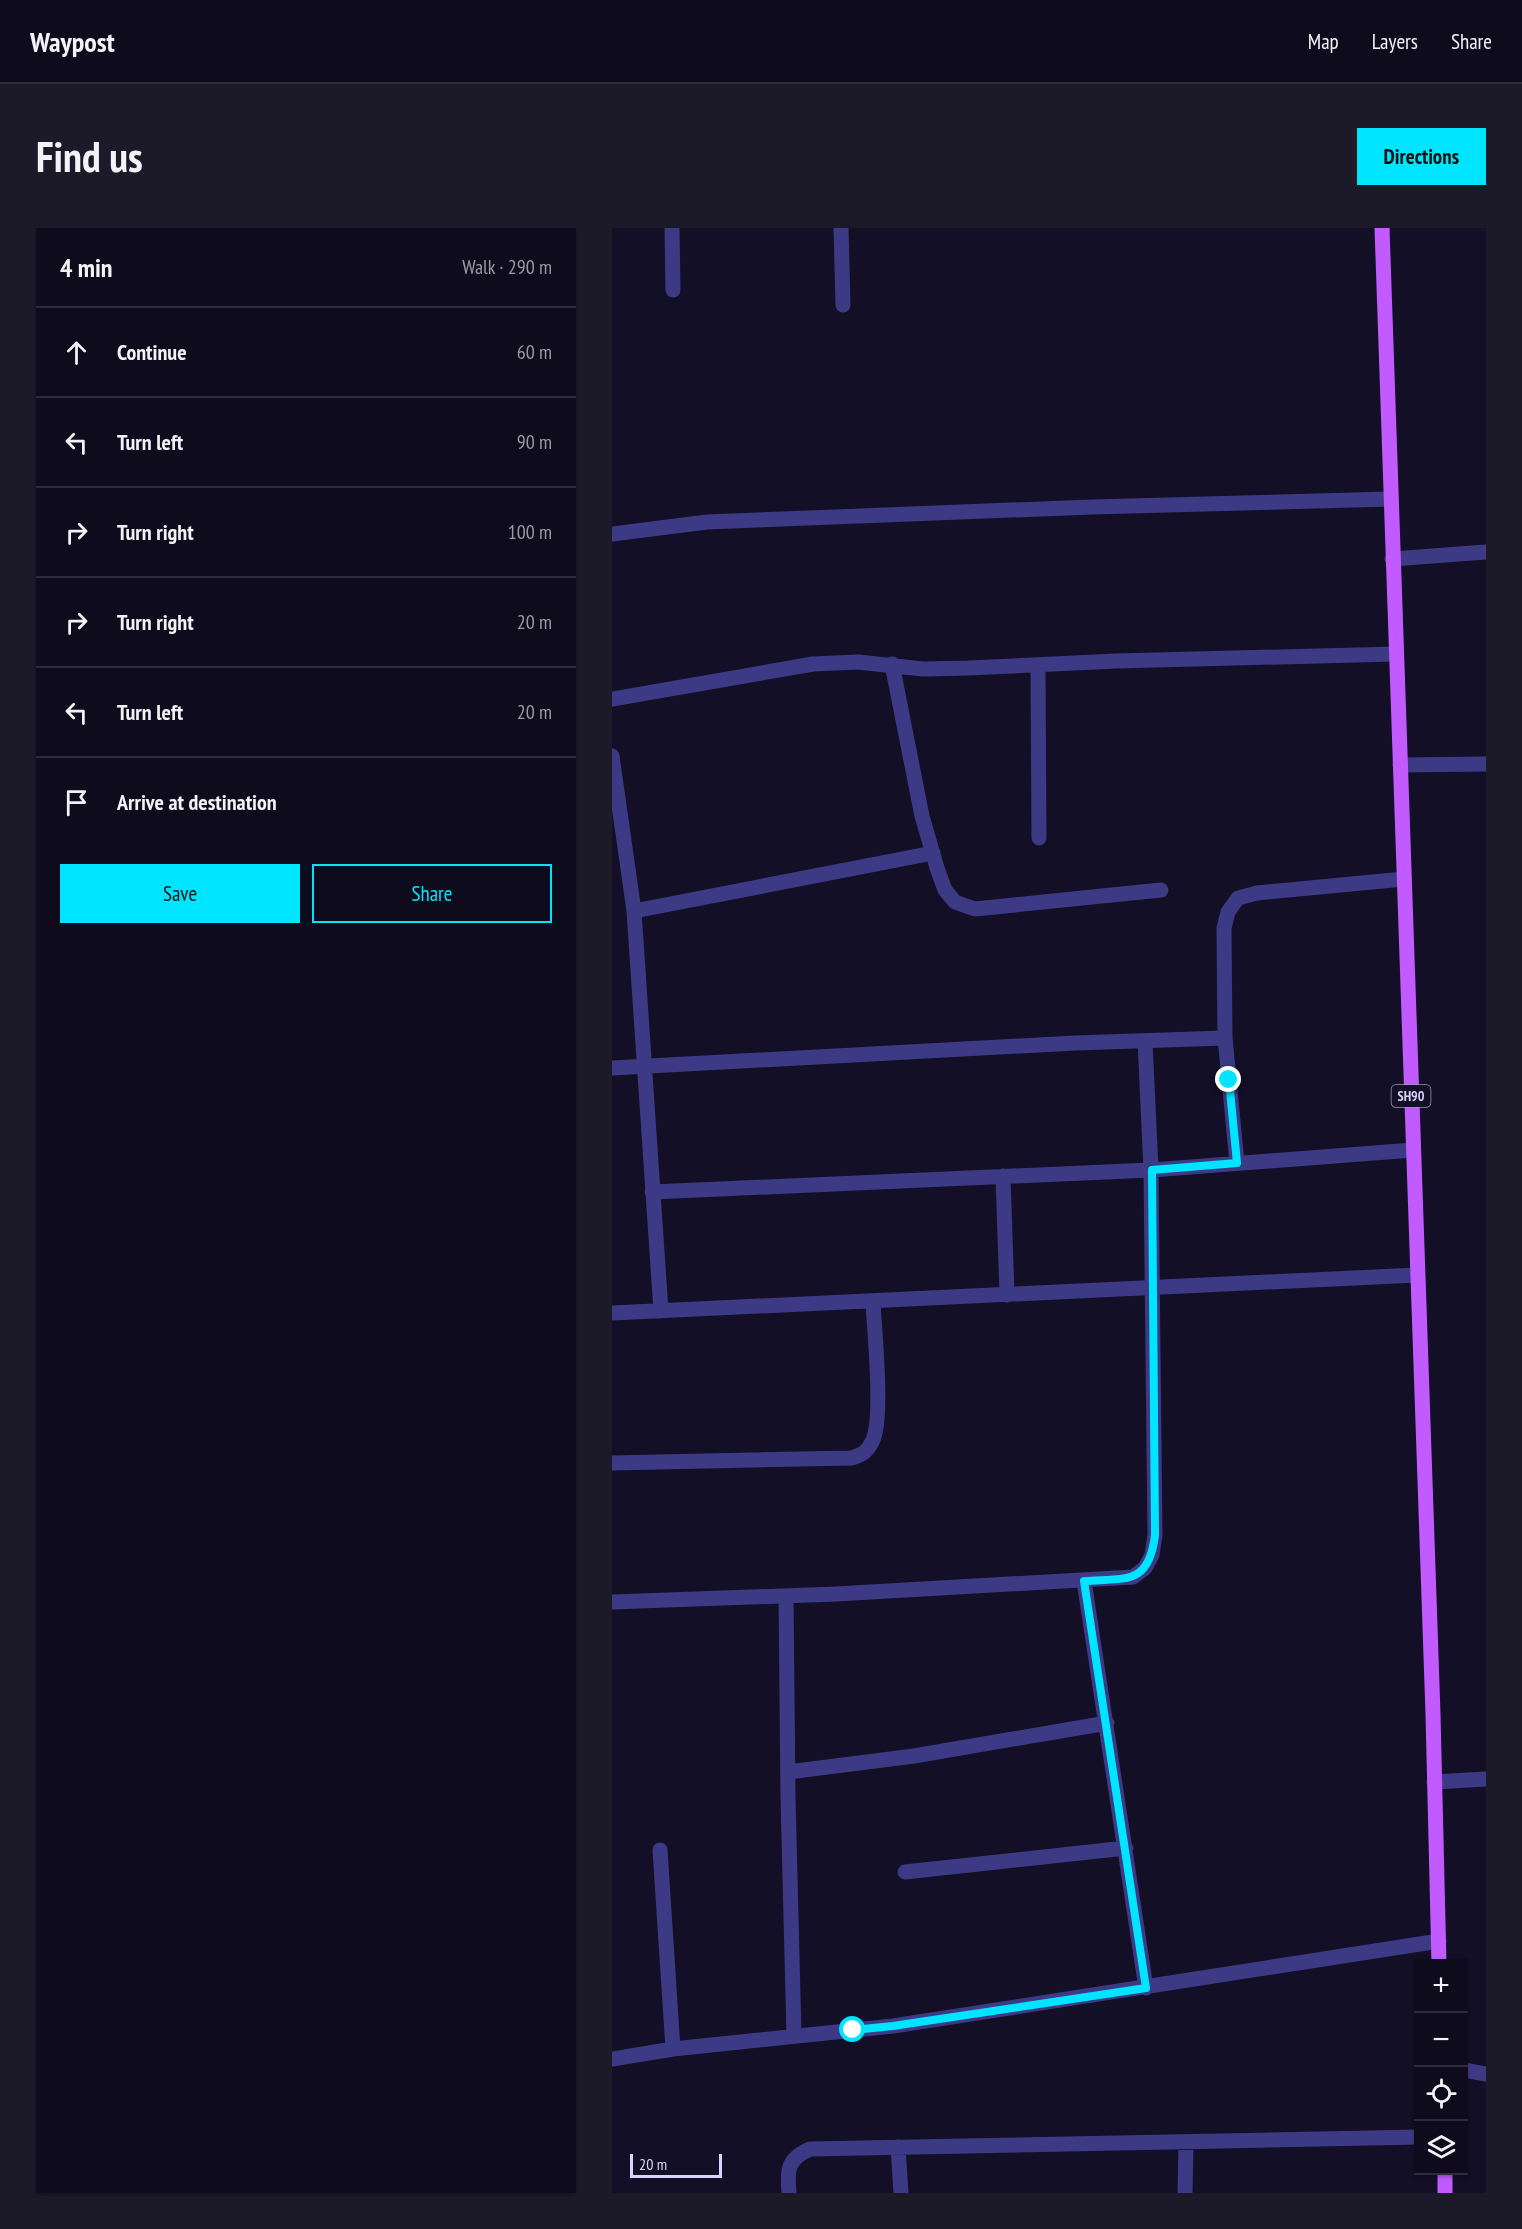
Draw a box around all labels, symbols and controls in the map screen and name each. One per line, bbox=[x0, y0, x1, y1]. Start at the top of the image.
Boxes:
text: Waypost bbox=[30, 23, 115, 60]
text: Map bbox=[1308, 28, 1339, 55]
text: Layers bbox=[1372, 28, 1418, 55]
text: Share bbox=[1451, 28, 1492, 55]
button: Directions bbox=[1357, 128, 1486, 185]
text: Find us bbox=[36, 129, 143, 184]
text: 4 min bbox=[60, 251, 113, 284]
text: Walk · 290 m bbox=[462, 254, 552, 280]
icon: ahead bbox=[60, 336, 93, 369]
text: Continue bbox=[117, 338, 187, 366]
text: 60 m bbox=[517, 339, 552, 365]
icon: left bbox=[60, 426, 93, 459]
text: Turn left bbox=[117, 428, 183, 456]
text: 90 m bbox=[517, 429, 552, 455]
icon: right bbox=[60, 516, 93, 549]
text: Turn right bbox=[117, 518, 194, 546]
text: 100 m bbox=[508, 519, 552, 545]
icon: right bbox=[60, 606, 93, 639]
text: Turn right bbox=[117, 608, 194, 636]
text: 20 m bbox=[517, 609, 552, 635]
icon: left bbox=[60, 696, 93, 729]
text: Turn left bbox=[117, 698, 183, 726]
text: 20 m bbox=[517, 699, 552, 725]
icon: arrive bbox=[60, 786, 93, 819]
text: Arrive at destination bbox=[117, 788, 277, 816]
button: Save bbox=[60, 864, 300, 923]
button: Share bbox=[312, 864, 552, 923]
route end bbox=[1215, 1066, 1241, 1092]
road number: SH90 bbox=[1392, 1085, 1430, 1107]
map controls bbox=[1414, 1959, 1468, 2175]
button: + bbox=[1414, 1959, 1468, 2013]
button: − bbox=[1414, 2013, 1468, 2067]
route start bbox=[839, 2016, 865, 2042]
button: locate bbox=[1414, 2067, 1468, 2121]
button: layers bbox=[1414, 2121, 1468, 2175]
scale bar bbox=[630, 2151, 722, 2178]
text: 20 m bbox=[639, 2154, 667, 2174]

